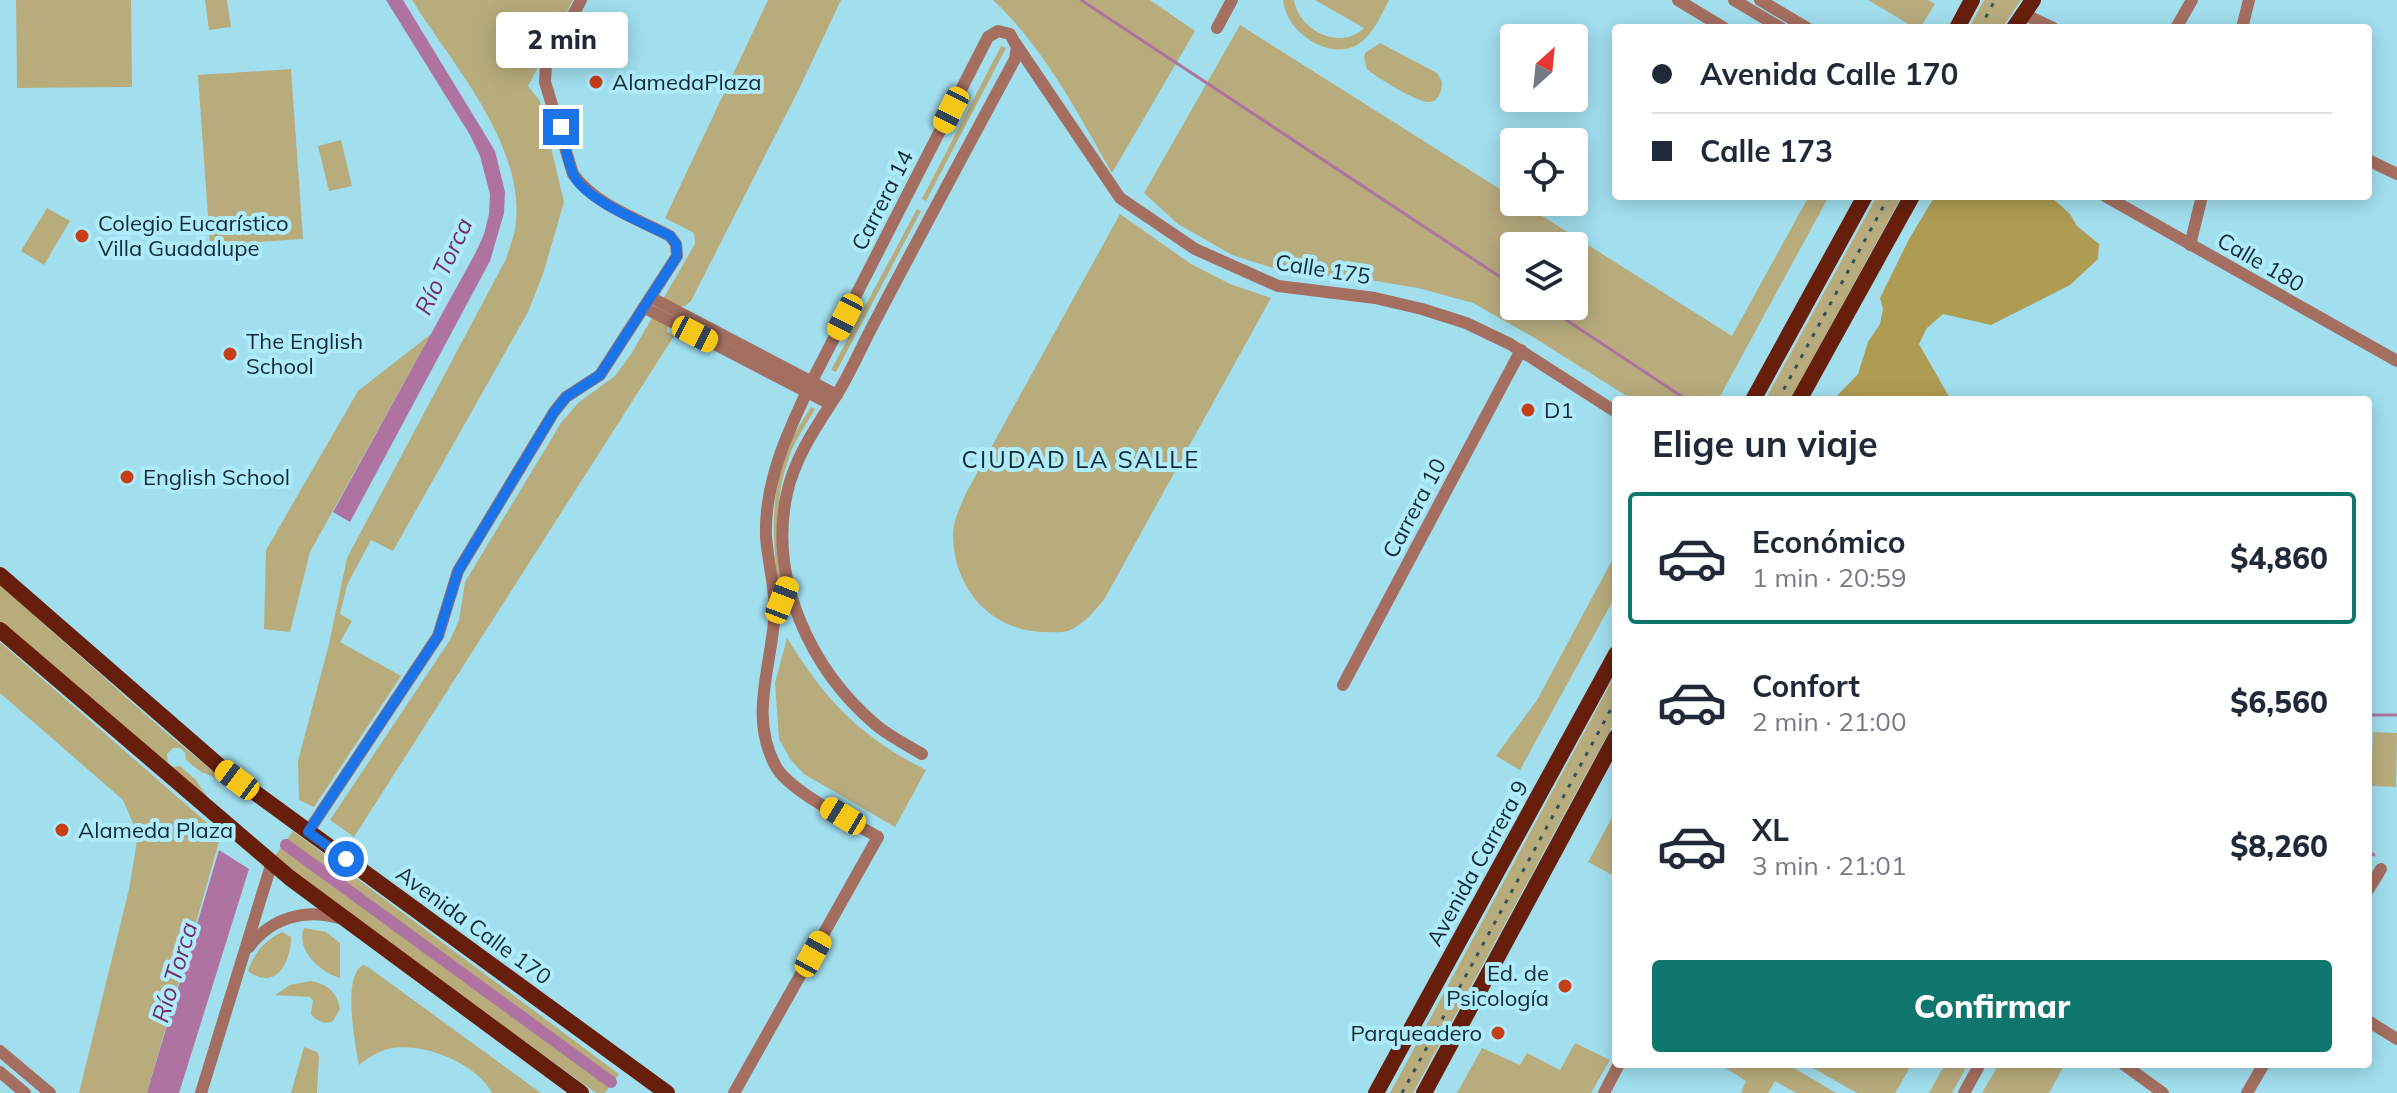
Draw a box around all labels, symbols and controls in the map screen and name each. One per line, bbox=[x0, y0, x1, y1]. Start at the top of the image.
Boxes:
callout: 2 min bbox=[495, 11, 627, 67]
text: 2 min bbox=[527, 23, 597, 56]
north arrow bbox=[1500, 24, 1588, 112]
map controls bbox=[1500, 24, 1588, 320]
text: Avenida Calle 170 bbox=[1700, 55, 1958, 93]
place label: AlamedaPlaza bbox=[612, 68, 762, 96]
marker: AlamedaPlaza bbox=[587, 73, 605, 91]
car bbox=[929, 83, 973, 137]
route end bbox=[543, 109, 579, 145]
button: locate bbox=[1500, 128, 1588, 216]
text: Calle 173 bbox=[1700, 132, 1833, 170]
street label: Carrera 14 bbox=[845, 145, 919, 255]
place label: Colegio Eucarístico Villa Guadalupe bbox=[98, 209, 289, 262]
water label: Río Torca bbox=[408, 213, 478, 319]
street label: Calle 180 bbox=[2213, 226, 2309, 298]
marker: Colegio Eucarístico Villa Guadalupe bbox=[73, 227, 91, 245]
button: layers bbox=[1500, 232, 1588, 320]
street label: Calle 175 bbox=[1274, 248, 1372, 290]
car bbox=[823, 290, 867, 344]
car bbox=[668, 312, 722, 356]
place label: The English School bbox=[246, 327, 363, 380]
marker: The English School bbox=[221, 345, 239, 363]
place label: D1 bbox=[1544, 396, 1574, 424]
marker: D1 bbox=[1519, 401, 1537, 419]
text: Elige un viaje bbox=[1652, 421, 1878, 466]
district label: CIUDAD LA SALLE bbox=[962, 444, 1200, 474]
street label: Carrera 10 bbox=[1376, 453, 1452, 563]
place label: English School bbox=[143, 463, 290, 491]
marker: English School bbox=[118, 468, 136, 486]
icon: car bbox=[1656, 522, 1728, 594]
text: Económico bbox=[1752, 523, 1906, 561]
text: $4,860 bbox=[2230, 539, 2328, 577]
text: 1 min · 20:59 bbox=[1752, 561, 1907, 594]
car bbox=[762, 573, 802, 627]
icon: car bbox=[1656, 666, 1728, 738]
text: Confort bbox=[1752, 667, 1860, 705]
text: $6,560 bbox=[2230, 683, 2328, 721]
text: 2 min · 21:00 bbox=[1752, 705, 1907, 738]
car bbox=[211, 756, 263, 804]
street label: Avenida Carrera 9 bbox=[1420, 775, 1534, 951]
car bbox=[816, 793, 870, 839]
icon: car bbox=[1656, 810, 1728, 882]
text: XL bbox=[1752, 811, 1789, 849]
place label: Alameda Plaza bbox=[78, 816, 233, 844]
marker: Alameda Plaza bbox=[53, 821, 71, 839]
text: $8,260 bbox=[2230, 827, 2328, 865]
route start bbox=[328, 841, 364, 877]
text: 3 min · 21:01 bbox=[1752, 849, 1907, 882]
street label: Avenida Calle 170 bbox=[391, 859, 557, 991]
water label: Río Torca bbox=[145, 918, 203, 1026]
car bbox=[791, 927, 835, 981]
place label: Ed. de Psicología bbox=[1446, 959, 1549, 1012]
button: Confirmar bbox=[1652, 960, 2332, 1052]
marker: Ed. de Psicología bbox=[1556, 977, 1574, 995]
place label: Parqueadero bbox=[1351, 1019, 1482, 1047]
marker: Parqueadero bbox=[1489, 1024, 1507, 1042]

